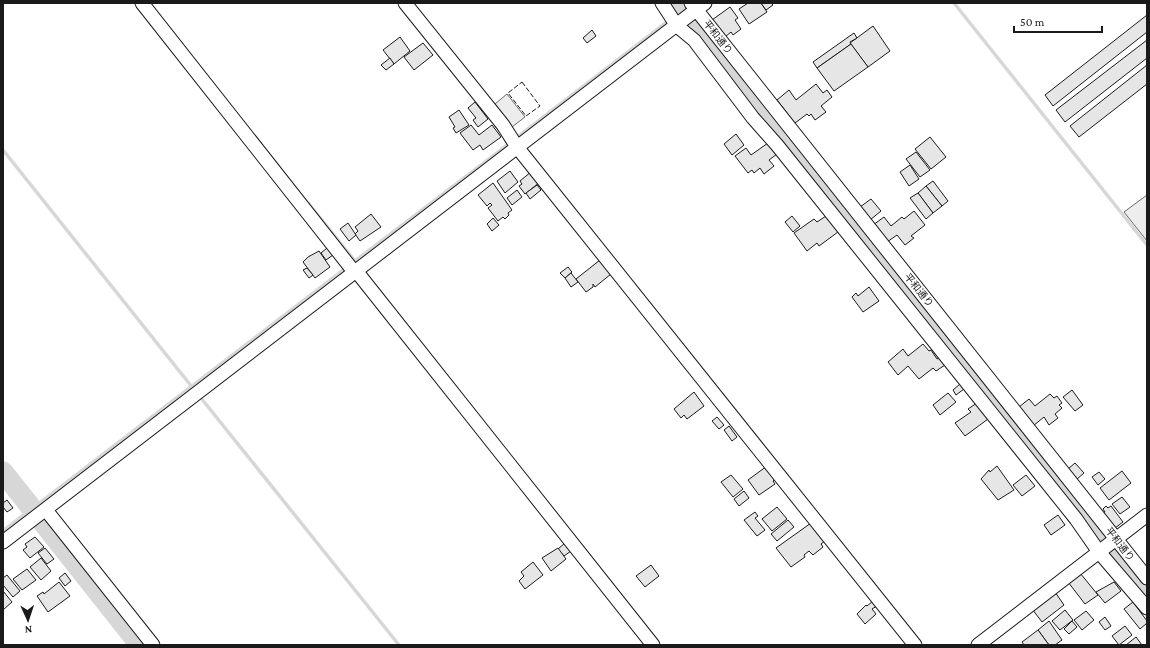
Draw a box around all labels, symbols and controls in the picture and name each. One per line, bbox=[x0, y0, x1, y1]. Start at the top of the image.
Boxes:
scale bar bbox=[1014, 8, 1102, 34]
text: 50 m bbox=[1020, 15, 1045, 29]
street label: 平和通り bbox=[701, 18, 735, 56]
street label: 平和通り bbox=[902, 271, 936, 309]
street label: 平和通り bbox=[1103, 525, 1137, 563]
north arrow bbox=[8, 600, 48, 640]
text: N bbox=[24, 624, 33, 636]

